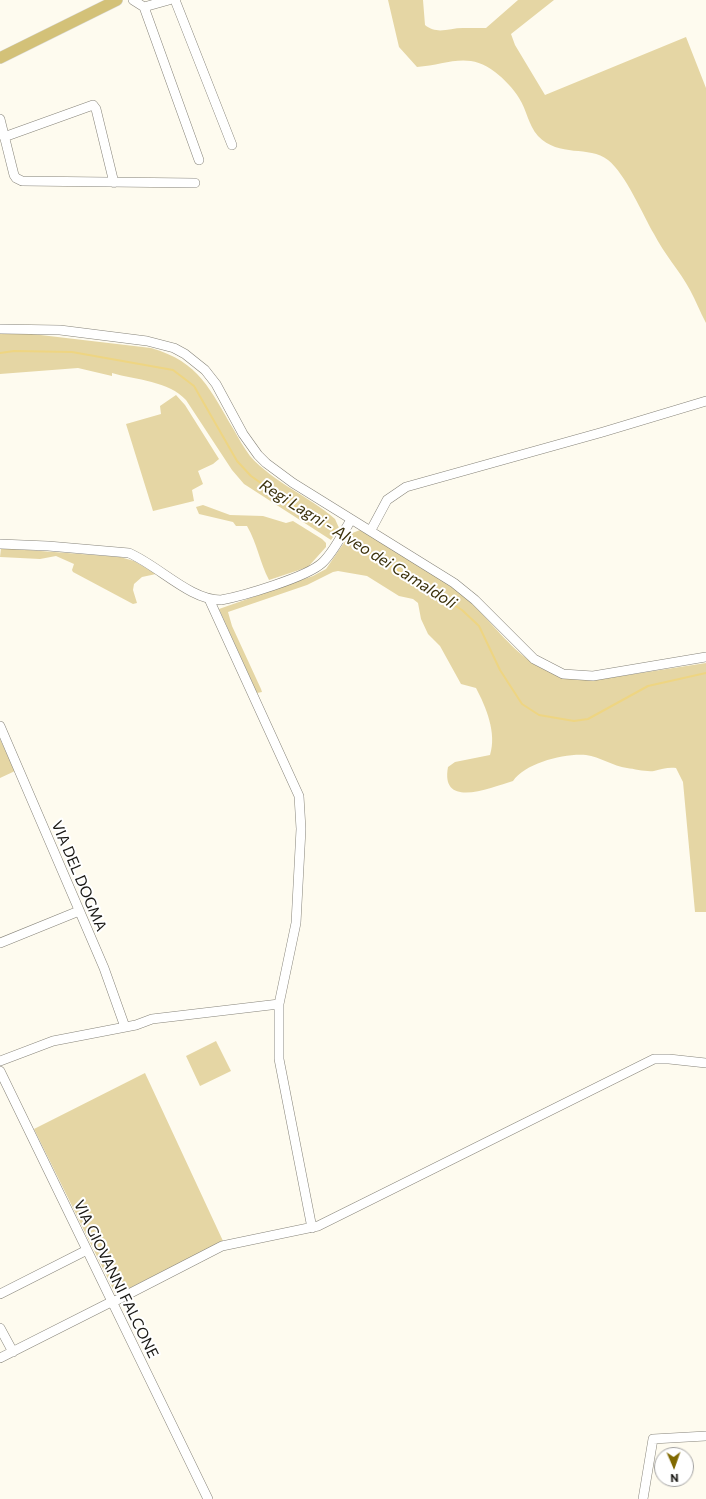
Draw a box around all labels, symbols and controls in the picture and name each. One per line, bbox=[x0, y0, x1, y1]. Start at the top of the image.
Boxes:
water label: Regi Lagni - Alveo dei Camaldoli bbox=[256, 475, 460, 613]
street label: VIA DEL DOGMA bbox=[48, 818, 110, 934]
street label: VIA GIOVANNI FALCONE bbox=[70, 1197, 162, 1361]
north arrow bbox=[654, 1447, 694, 1487]
text: N bbox=[670, 1472, 679, 1485]

